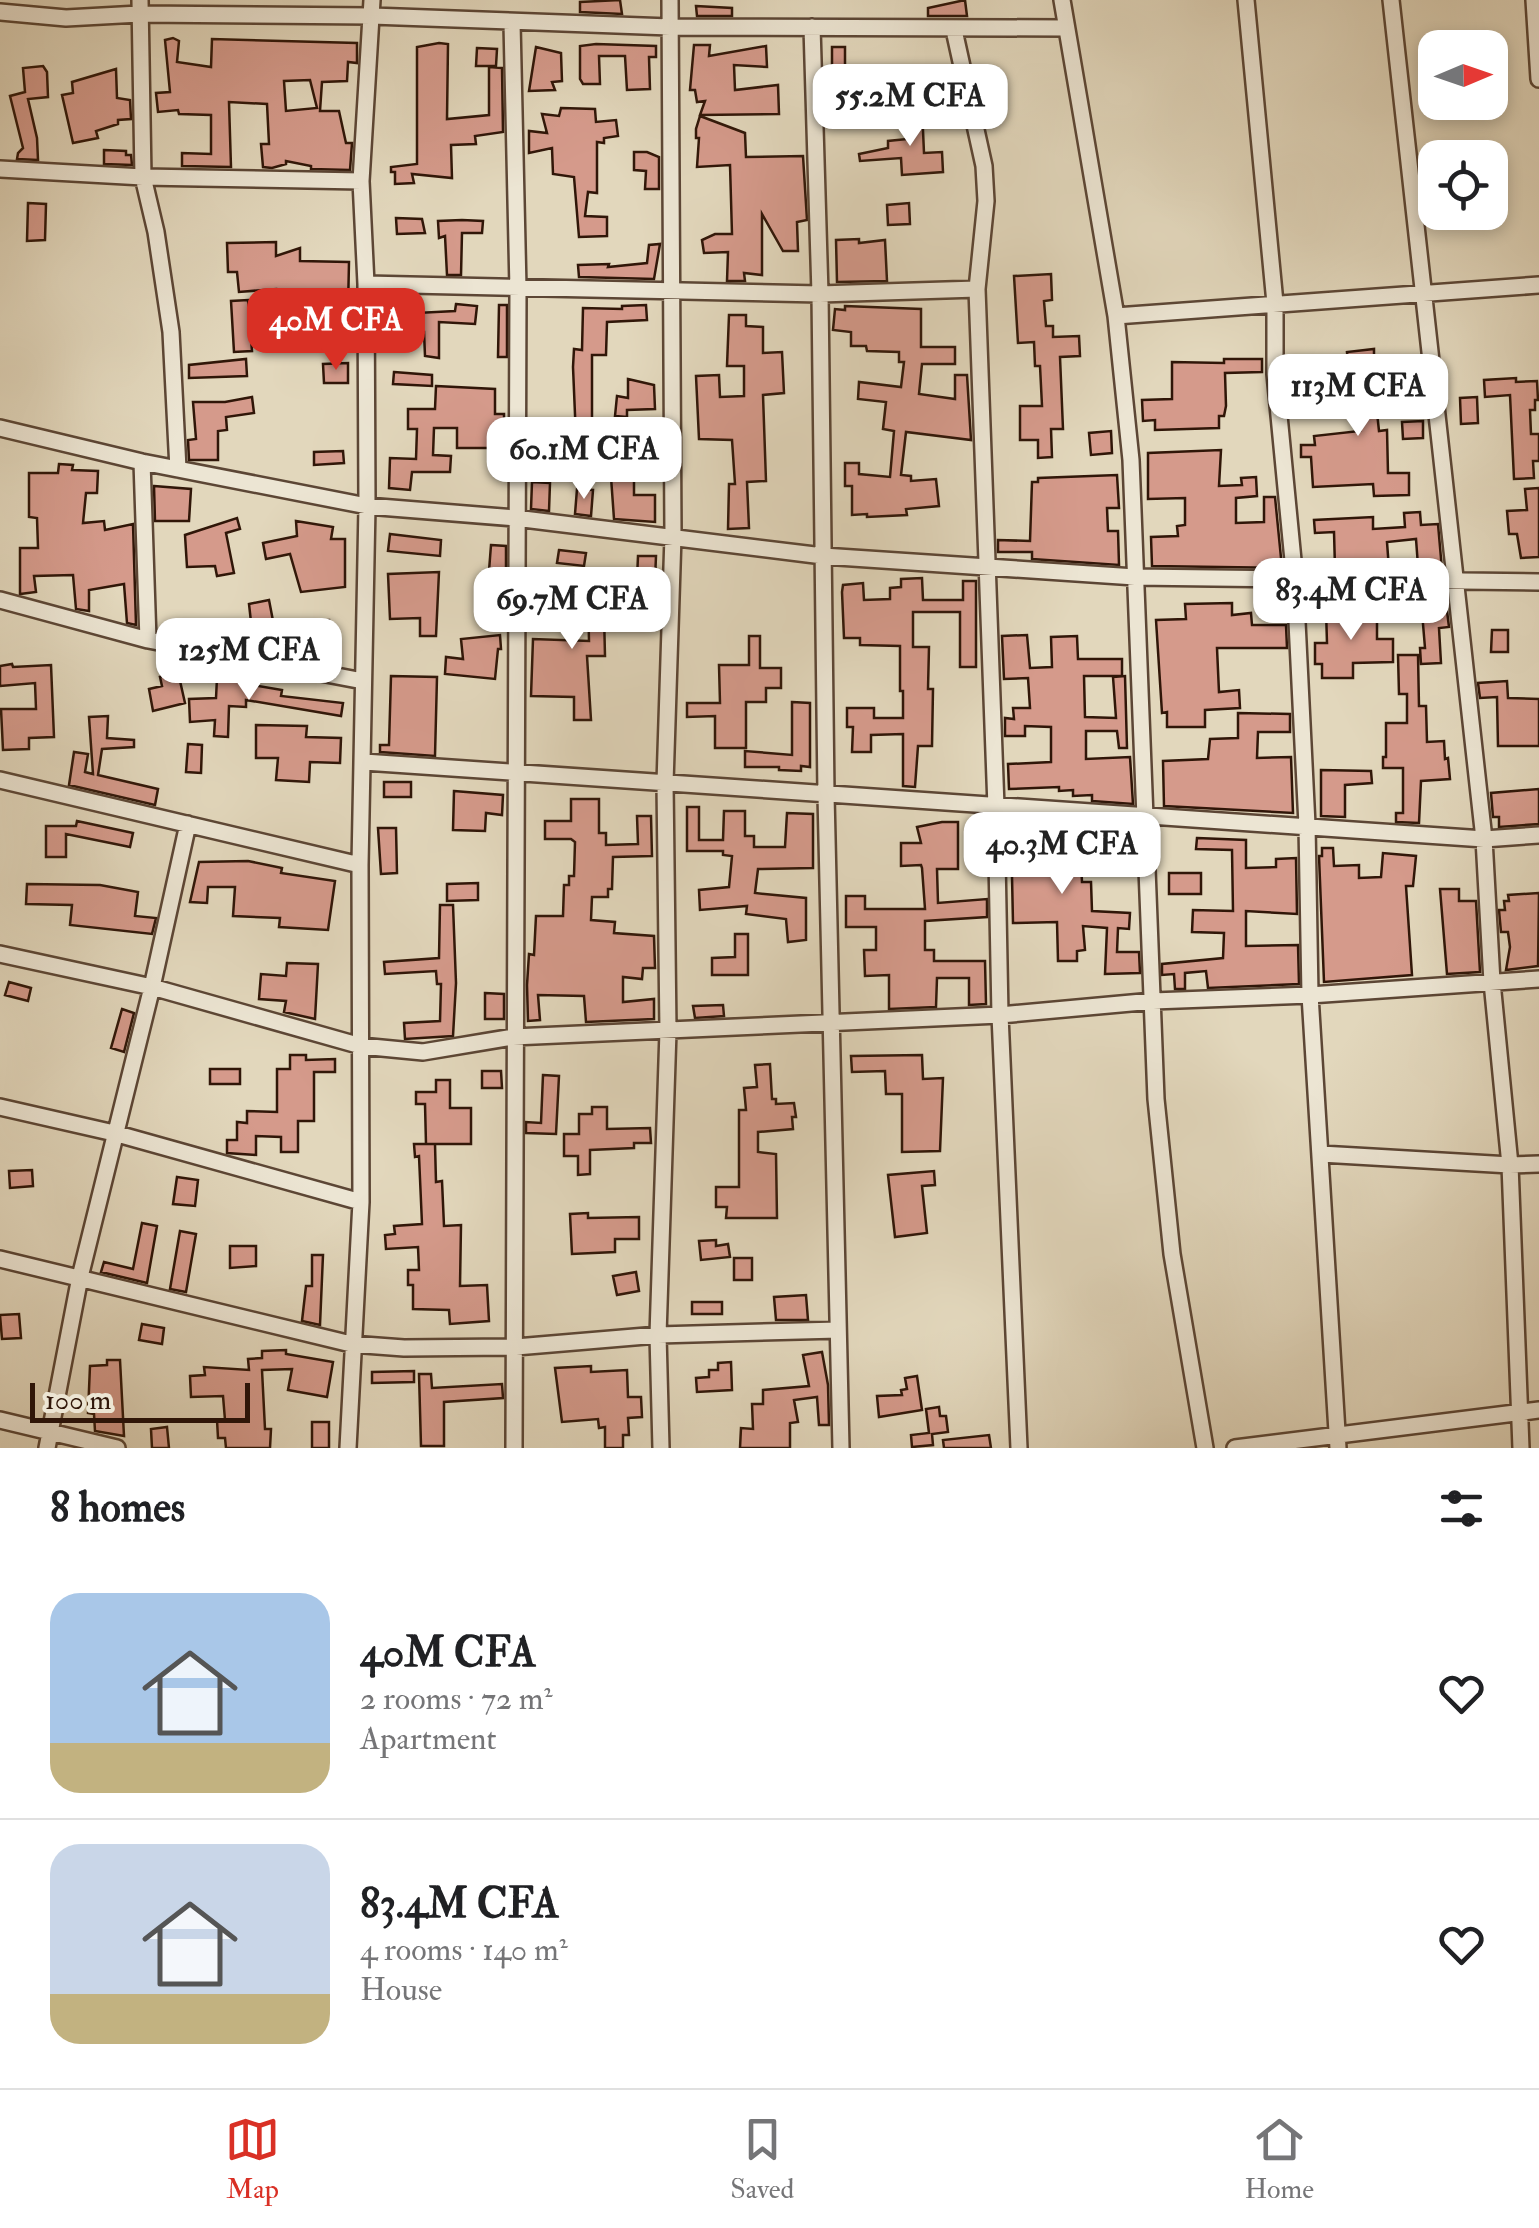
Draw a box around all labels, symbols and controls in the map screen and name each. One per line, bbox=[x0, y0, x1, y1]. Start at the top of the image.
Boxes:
north arrow bbox=[1418, 30, 1508, 120]
map controls bbox=[1418, 30, 1508, 230]
pin: 55.2M CFA bbox=[796, 64, 1024, 149]
text: 55.2M CFA bbox=[835, 76, 985, 116]
button: locate bbox=[1418, 140, 1508, 230]
pin: 40M CFA bbox=[244, 288, 428, 373]
text: 40M CFA bbox=[269, 300, 403, 340]
pin: 113M CFA bbox=[1255, 354, 1461, 439]
text: 113M CFA bbox=[1290, 366, 1426, 406]
pin: 60.1M CFA bbox=[470, 417, 698, 502]
text: 60.1M CFA bbox=[509, 429, 659, 469]
pin: 83.4M CFA bbox=[1237, 558, 1465, 643]
pin: 69.7M CFA bbox=[458, 567, 686, 652]
text: 83.4M CFA bbox=[1275, 570, 1427, 610]
text: 69.7M CFA bbox=[496, 579, 648, 619]
pin: 125M CFA bbox=[146, 618, 352, 703]
text: 125M CFA bbox=[178, 630, 320, 670]
pin: 40.3M CFA bbox=[948, 812, 1176, 897]
text: 40.3M CFA bbox=[986, 824, 1138, 864]
scale bar bbox=[30, 1378, 250, 1422]
text: 100 m bbox=[45, 1383, 111, 1418]
icon: filters bbox=[1434, 1481, 1489, 1536]
text: 8 homes bbox=[50, 1482, 185, 1534]
text: 40M CFA bbox=[360, 1627, 536, 1679]
icon: home bbox=[130, 1633, 250, 1753]
icon: heart bbox=[1434, 1666, 1489, 1721]
text: 2 rooms · 72 m² bbox=[360, 1679, 553, 1719]
text: Apartment bbox=[360, 1719, 497, 1759]
text: 83.4M CFA bbox=[360, 1878, 559, 1930]
icon: home bbox=[130, 1884, 250, 2004]
icon: heart bbox=[1434, 1917, 1489, 1972]
text: 4 rooms · 140 m² bbox=[360, 1930, 568, 1970]
text: House bbox=[360, 1970, 442, 2010]
tab: Map bbox=[225, 2112, 280, 2207]
tab: Saved bbox=[730, 2112, 794, 2207]
tab: Home bbox=[1244, 2112, 1314, 2207]

